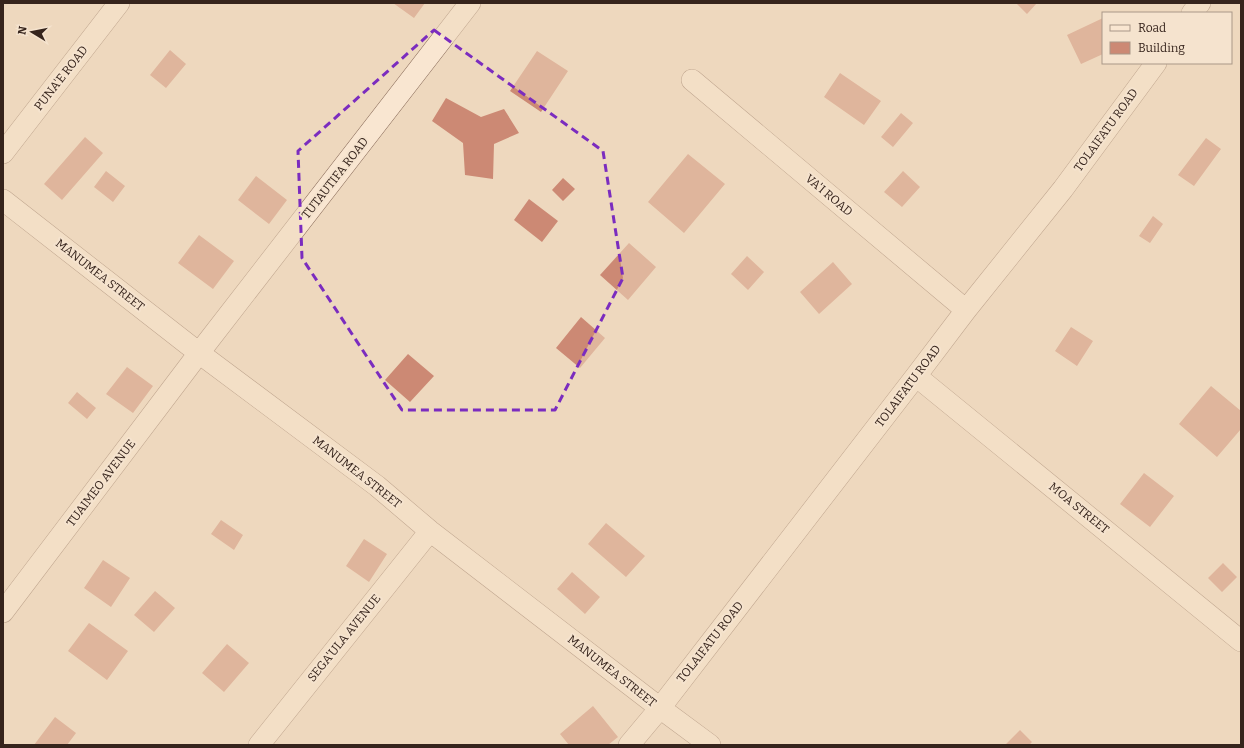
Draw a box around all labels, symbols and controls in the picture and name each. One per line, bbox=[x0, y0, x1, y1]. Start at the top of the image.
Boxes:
north arrow bbox=[12, 12, 52, 52]
legend bbox=[1102, 12, 1232, 64]
text: Road bbox=[1138, 21, 1166, 35]
text: N bbox=[16, 25, 30, 36]
text: Building bbox=[1138, 41, 1185, 55]
street label: PUNA'E ROAD bbox=[31, 43, 91, 113]
street label: TOLAIFATU ROAD bbox=[1071, 86, 1141, 174]
street label: TUTAUTIFA ROAD bbox=[299, 134, 371, 222]
street label: VA'I ROAD bbox=[803, 171, 855, 219]
street label: MANUMEA STREET bbox=[53, 236, 147, 314]
street label: TOLAIFATU ROAD bbox=[873, 342, 943, 430]
street label: MANUMEA STREET bbox=[310, 433, 404, 511]
street label: TUAIMEO AVENUE bbox=[64, 437, 138, 529]
street label: MOA STREET bbox=[1046, 480, 1112, 536]
street label: SEGA'ULA AVENUE bbox=[305, 592, 383, 684]
street label: TOLAIFATU ROAD bbox=[674, 599, 746, 685]
street label: MANUMEA STREET bbox=[565, 632, 659, 710]

